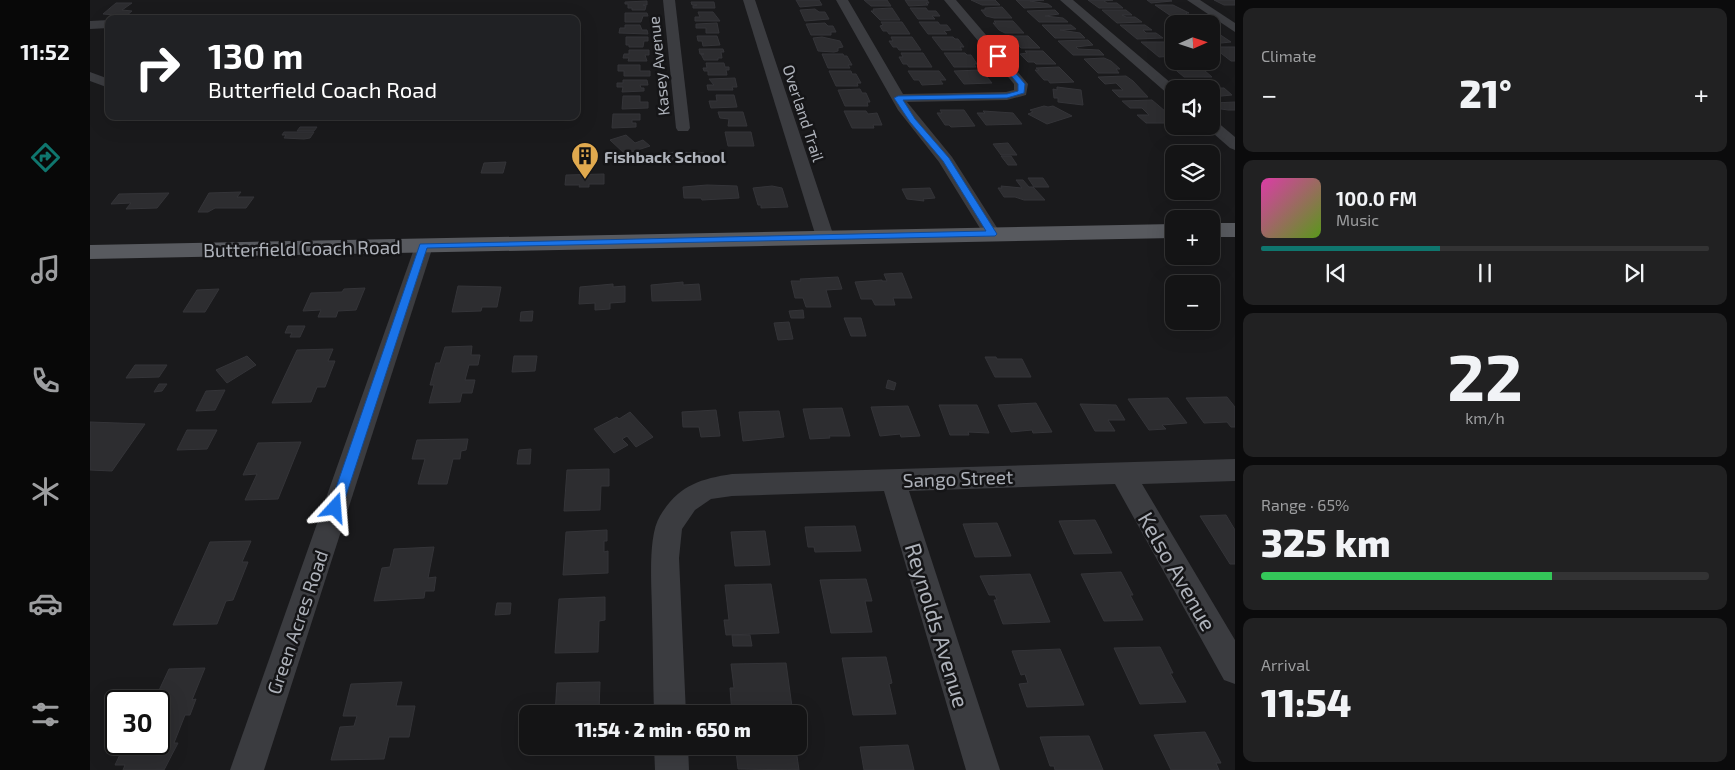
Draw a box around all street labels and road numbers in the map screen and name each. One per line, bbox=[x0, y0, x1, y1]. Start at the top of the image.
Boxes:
street label: Kasey Avenue bbox=[643, 15, 673, 117]
street label: Overland Trail bbox=[779, 62, 829, 164]
street label: Butterfield Coach Road bbox=[203, 235, 401, 261]
street label: Sango Street bbox=[902, 465, 1014, 491]
street label: Kelso Avenue bbox=[1134, 507, 1222, 635]
street label: Reynolds Avenue bbox=[901, 540, 975, 710]
street label: Green Acres Road bbox=[262, 547, 332, 697]

